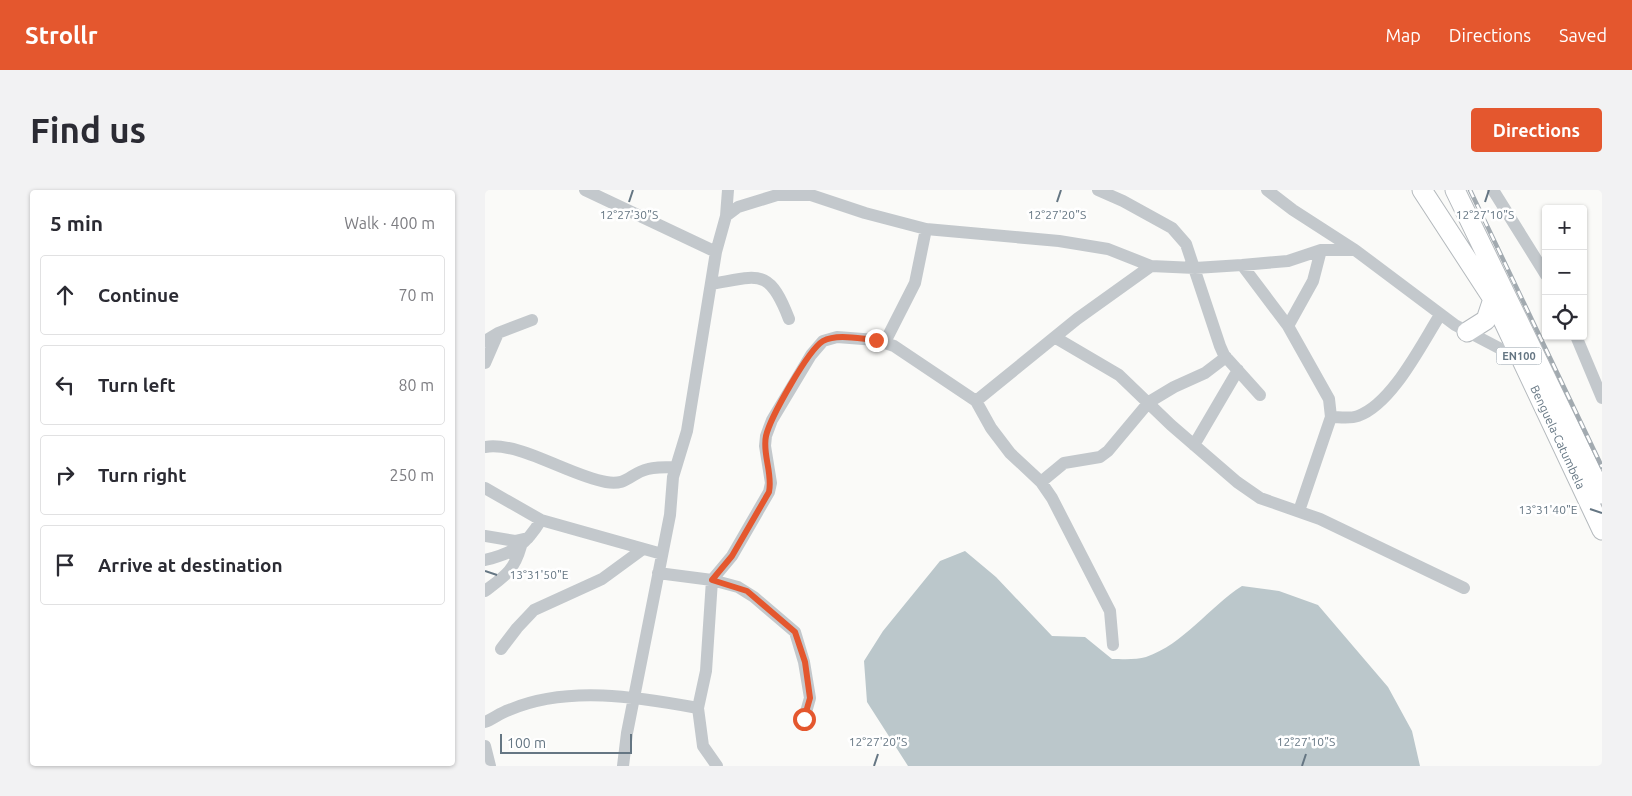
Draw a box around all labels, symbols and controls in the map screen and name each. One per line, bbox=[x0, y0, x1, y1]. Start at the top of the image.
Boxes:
text: Strollr bbox=[25, 22, 98, 49]
text: Map bbox=[1385, 25, 1421, 45]
text: Directions bbox=[1449, 25, 1531, 45]
text: Saved bbox=[1559, 25, 1607, 45]
button: Directions bbox=[1471, 108, 1602, 152]
text: Find us bbox=[30, 110, 146, 150]
map controls bbox=[1542, 205, 1587, 340]
button: + bbox=[1542, 205, 1587, 250]
text: 12°27'30"S bbox=[600, 208, 658, 221]
text: 12°27'20"S bbox=[1028, 208, 1086, 221]
text: 12°27'10"S bbox=[1456, 208, 1514, 221]
text: 5 min bbox=[50, 211, 103, 235]
text: Walk · 400 m bbox=[344, 214, 435, 232]
button: − bbox=[1542, 250, 1587, 295]
icon: ahead bbox=[51, 281, 79, 309]
text: Continue bbox=[98, 284, 179, 306]
text: 70 m bbox=[398, 286, 434, 304]
button: locate bbox=[1542, 295, 1587, 340]
route end bbox=[865, 329, 888, 352]
road number: EN100 bbox=[1497, 348, 1541, 365]
icon: left bbox=[51, 371, 79, 399]
text: Turn left bbox=[98, 374, 176, 396]
text: 80 m bbox=[398, 376, 434, 394]
street label: Benguela-Catumbela bbox=[1528, 383, 1588, 491]
icon: right bbox=[51, 461, 79, 489]
text: Turn right bbox=[98, 464, 186, 486]
text: 250 m bbox=[389, 466, 434, 484]
text: 13°31'40"E bbox=[1519, 503, 1578, 516]
icon: arrive bbox=[51, 551, 79, 579]
text: Arrive at destination bbox=[98, 554, 283, 576]
text: 13°31'50"E bbox=[510, 568, 569, 581]
route start bbox=[793, 708, 816, 731]
scale bar bbox=[500, 731, 633, 754]
text: 100 m bbox=[507, 735, 546, 751]
text: 12°27'20"S bbox=[849, 735, 907, 748]
text: 12°27'10"S bbox=[1277, 735, 1335, 748]

